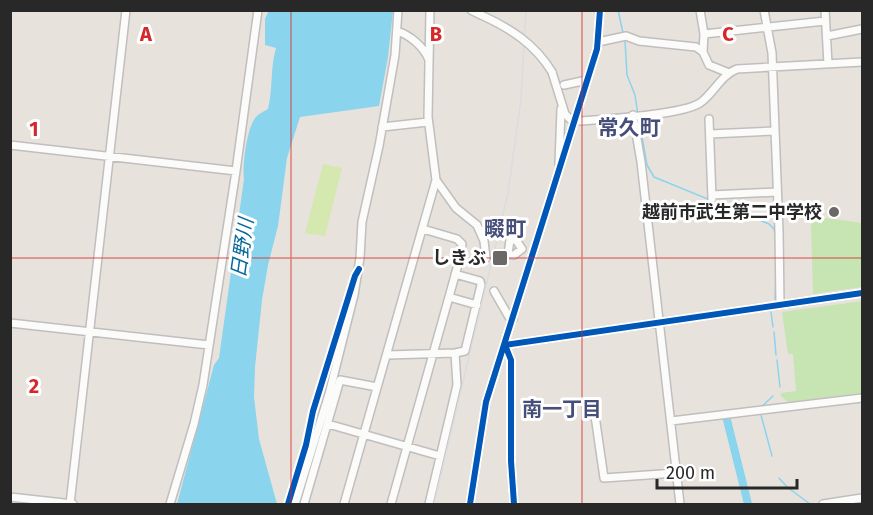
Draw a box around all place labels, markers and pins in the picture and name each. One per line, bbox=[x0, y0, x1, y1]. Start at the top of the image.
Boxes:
place label: 越前市武生第二中学校 bbox=[642, 201, 822, 223]
marker: 越前市武生第二中学校 bbox=[827, 205, 841, 219]
place label: しきぶ bbox=[432, 247, 486, 269]
marker: しきぶ bbox=[491, 249, 509, 267]

